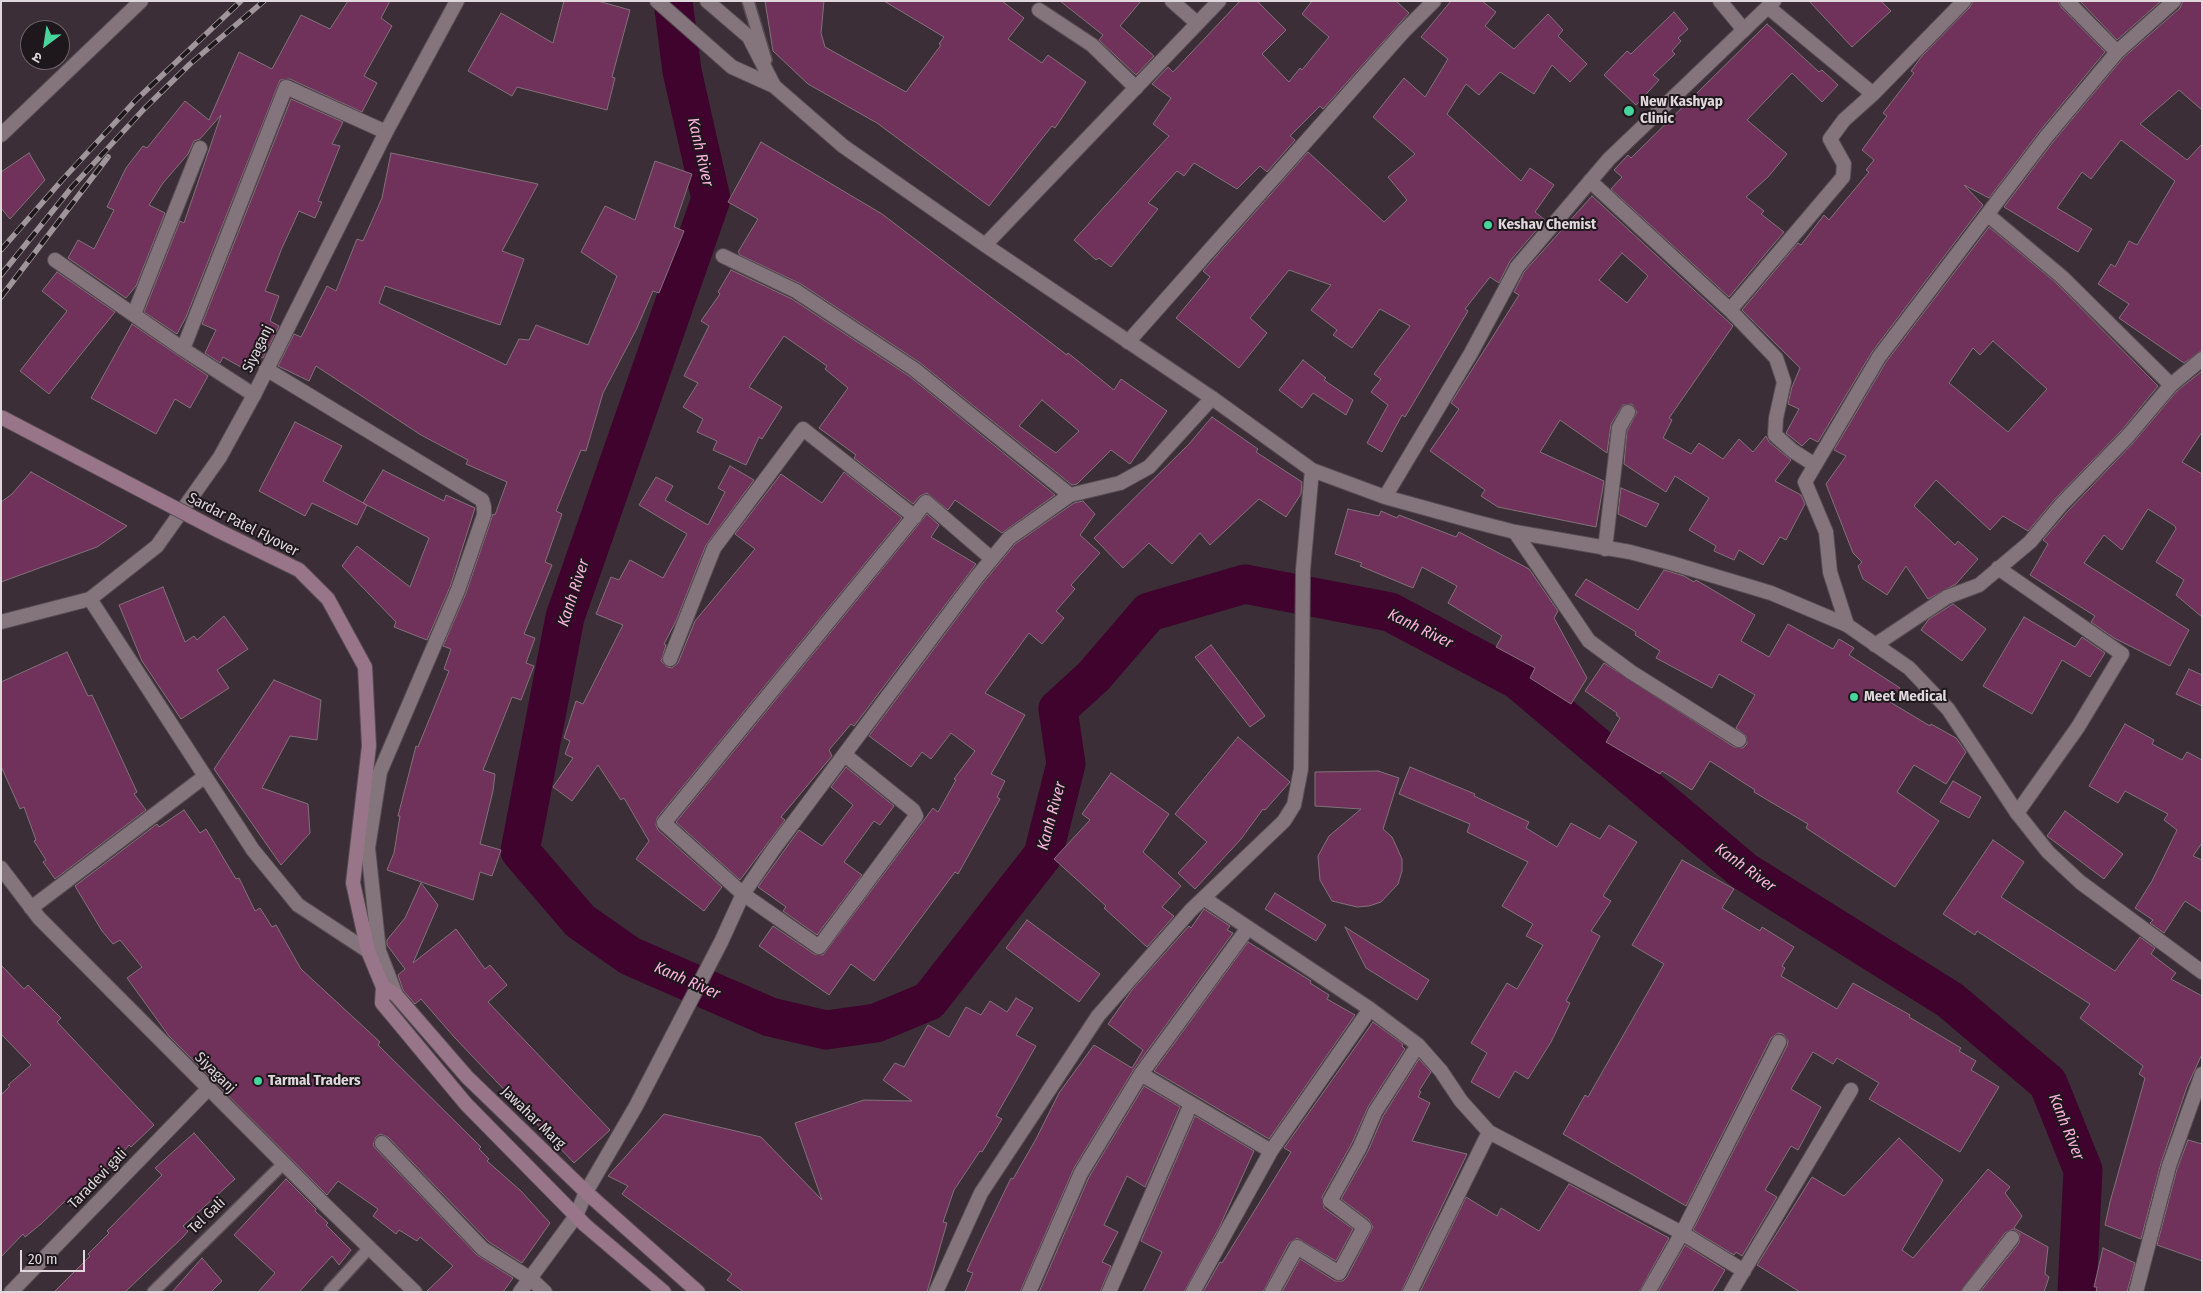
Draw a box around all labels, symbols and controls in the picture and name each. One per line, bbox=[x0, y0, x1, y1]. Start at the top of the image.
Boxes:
north arrow bbox=[20, 20, 70, 70]
text: उ bbox=[30, 48, 45, 67]
place label: New Kashyap Clinic bbox=[1640, 93, 1723, 128]
marker: New Kashyap Clinic bbox=[1622, 104, 1636, 118]
water label: Kanh River bbox=[683, 116, 717, 188]
place label: Keshav Chemist bbox=[1498, 216, 1596, 234]
marker: Keshav Chemist bbox=[1482, 219, 1494, 231]
street label: Siyaganj bbox=[239, 322, 277, 376]
street label: Sardar Patel Flyover bbox=[185, 489, 301, 561]
water label: Kanh River bbox=[554, 557, 594, 629]
water label: Kanh River bbox=[1384, 605, 1456, 653]
place label: Meet Medical bbox=[1864, 688, 1947, 706]
marker: Meet Medical bbox=[1848, 691, 1860, 703]
water label: Kanh River bbox=[1034, 780, 1070, 852]
water label: Kanh River bbox=[1711, 840, 1779, 896]
water label: Kanh River bbox=[651, 958, 723, 1004]
street label: Siyaganj bbox=[191, 1049, 239, 1097]
place label: Tarmal Traders bbox=[268, 1072, 361, 1090]
marker: Tarmal Traders bbox=[252, 1075, 264, 1087]
street label: Jawahar Marg bbox=[497, 1083, 569, 1153]
water label: Kanh River bbox=[2044, 1091, 2088, 1163]
street label: Taradevi gali bbox=[65, 1145, 131, 1213]
street label: Tel Gali bbox=[185, 1194, 229, 1238]
scale bar bbox=[22, 1240, 88, 1272]
text: 20 m bbox=[28, 1250, 58, 1268]

